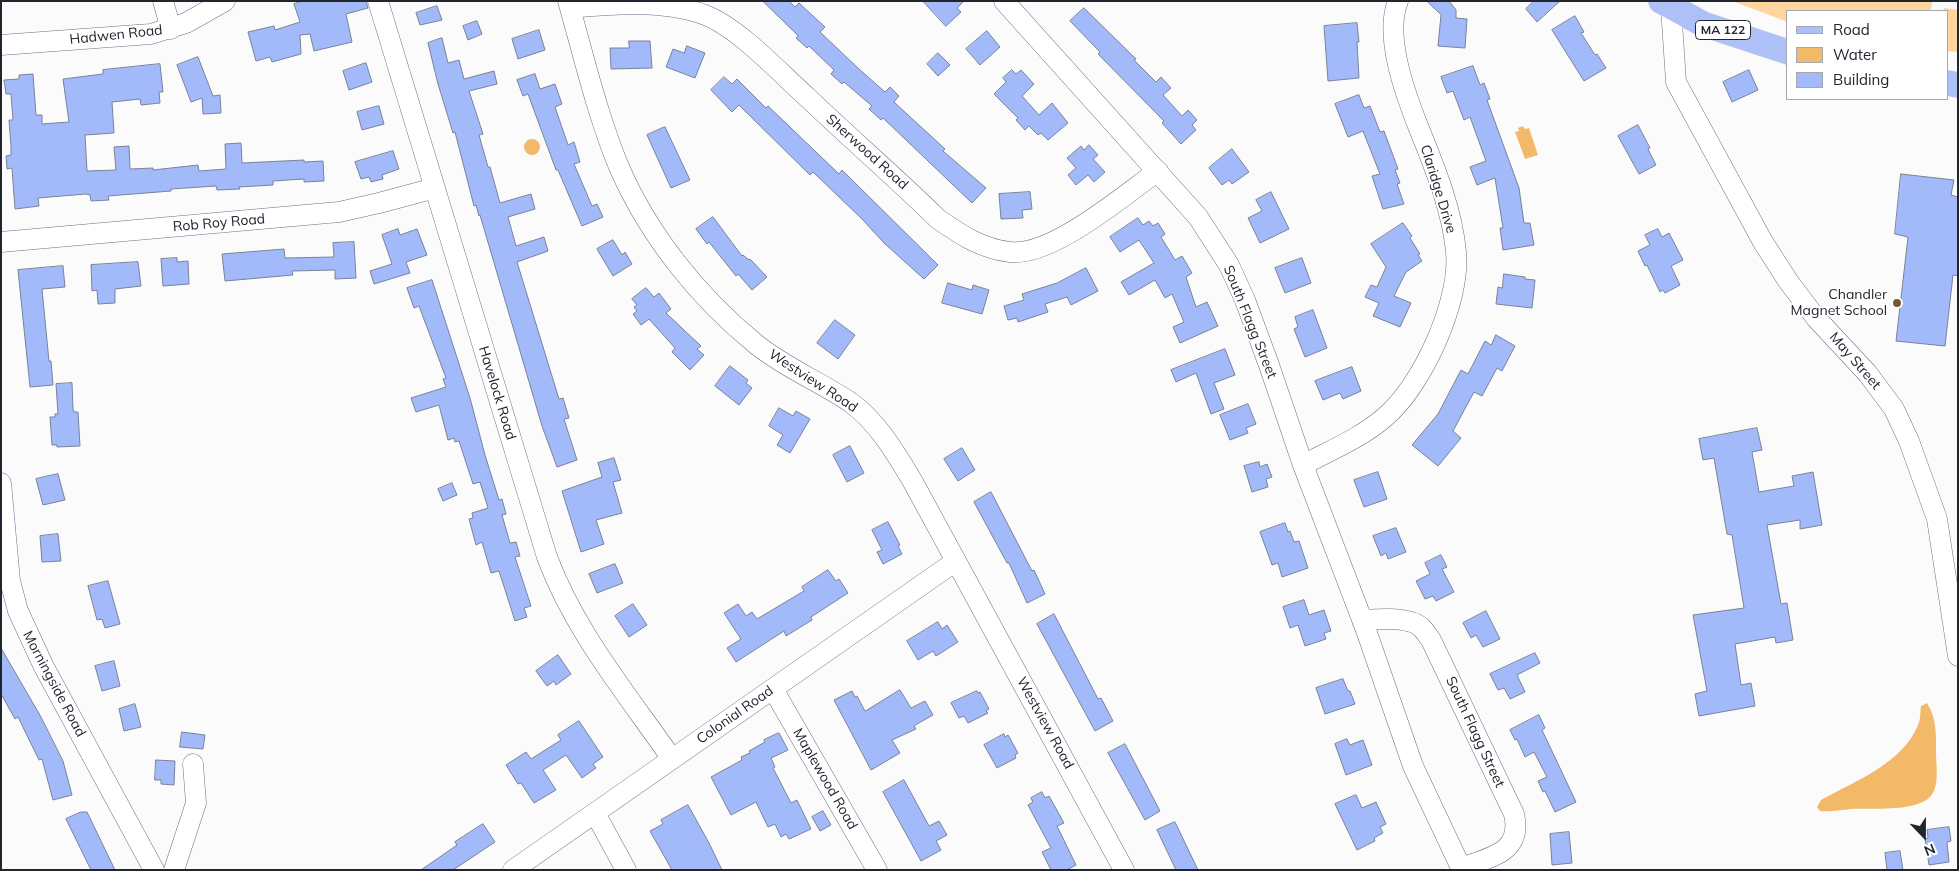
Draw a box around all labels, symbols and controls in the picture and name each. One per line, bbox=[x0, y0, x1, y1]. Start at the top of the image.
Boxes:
legend bbox=[1786, 10, 1949, 100]
road number: MA 122 bbox=[1696, 20, 1750, 40]
text: Road bbox=[1833, 20, 1870, 39]
street label: Hadwen Road bbox=[69, 22, 163, 48]
text: Water bbox=[1833, 45, 1877, 64]
text: Building bbox=[1833, 70, 1889, 89]
street label: Sherwood Road bbox=[823, 111, 911, 193]
street label: Claridge Drive bbox=[1417, 143, 1459, 235]
street label: Rob Roy Road bbox=[172, 211, 266, 235]
street label: South Flagg Street bbox=[1220, 263, 1280, 381]
place label: Chandler Magnet School bbox=[1791, 287, 1887, 320]
marker: Chandler Magnet School bbox=[1891, 297, 1903, 309]
street label: May Street bbox=[1826, 329, 1884, 393]
street label: Havelock Road bbox=[475, 344, 519, 442]
street label: Westview Road bbox=[765, 346, 861, 416]
street label: Morningside Road bbox=[19, 628, 89, 740]
street label: Westview Road bbox=[1013, 674, 1077, 772]
street label: South Flagg Street bbox=[1442, 674, 1508, 790]
street label: Colonial Road bbox=[693, 682, 777, 748]
street label: Maplewood Road bbox=[789, 725, 861, 833]
north arrow bbox=[1899, 811, 1949, 861]
text: N bbox=[1921, 840, 1938, 860]

